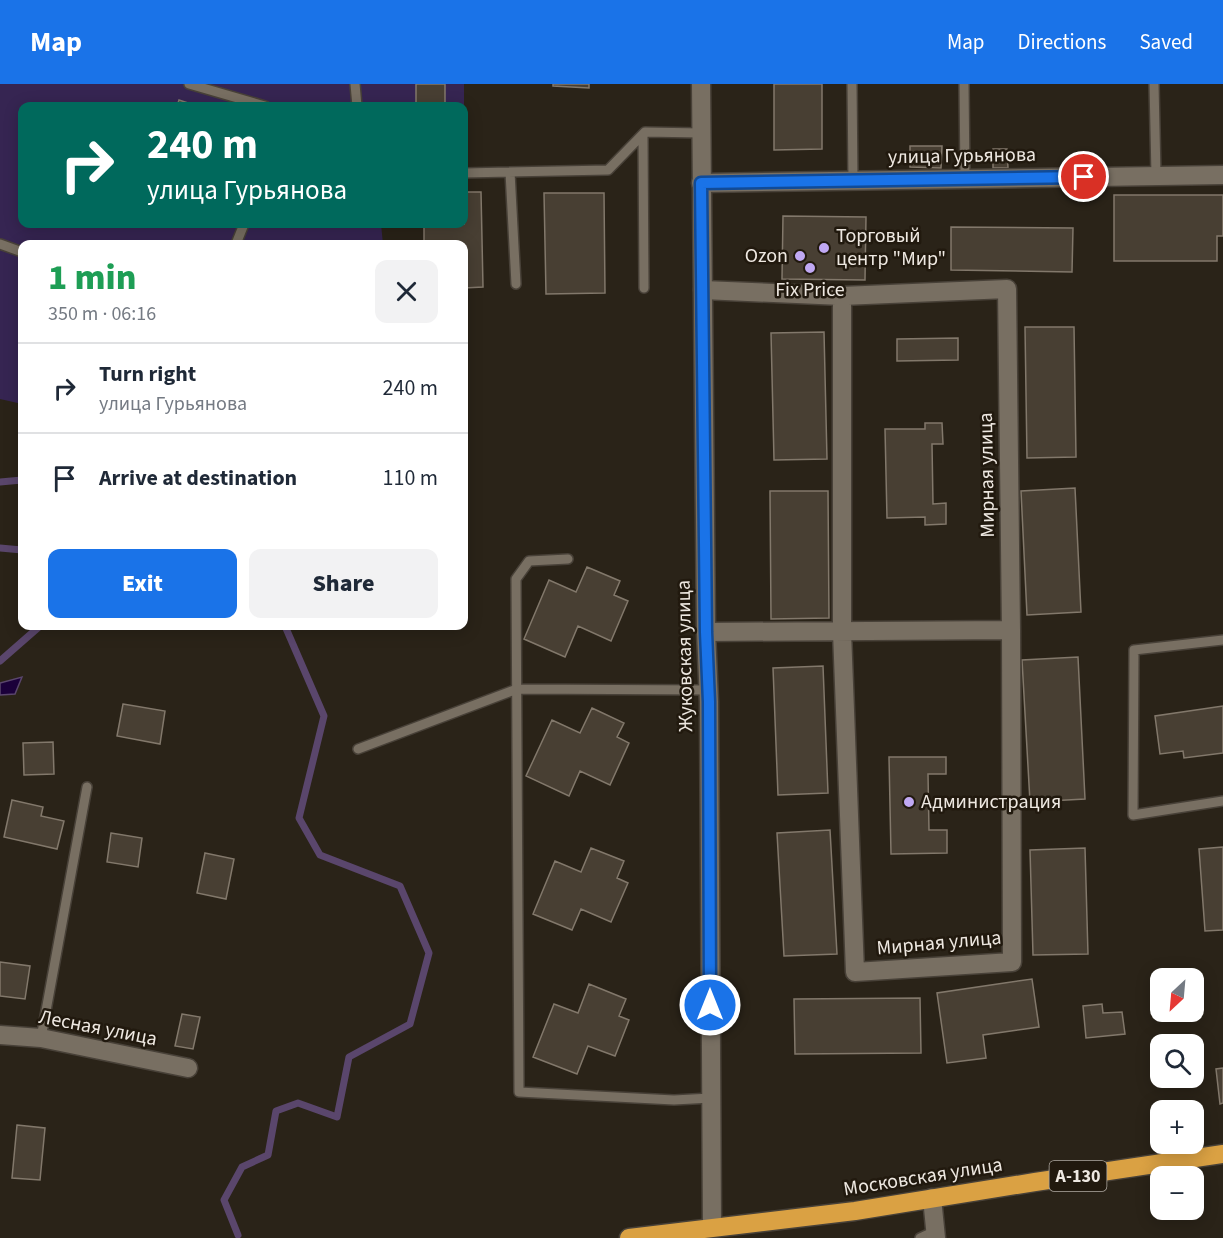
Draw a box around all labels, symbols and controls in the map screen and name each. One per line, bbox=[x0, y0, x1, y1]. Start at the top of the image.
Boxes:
text: Map bbox=[30, 22, 82, 62]
text: Map bbox=[947, 27, 985, 57]
text: Directions bbox=[1018, 27, 1106, 57]
text: Saved bbox=[1139, 27, 1193, 57]
text: 240 m bbox=[147, 115, 258, 175]
icon: right bbox=[48, 126, 126, 204]
street label: улица Гурьянова bbox=[888, 141, 1036, 171]
pin bbox=[1058, 151, 1109, 202]
icon: arrive bbox=[1067, 160, 1100, 193]
text: улица Гурьянова bbox=[147, 171, 347, 210]
place label: Торговый центр "Мир" bbox=[836, 222, 946, 273]
marker: Торговый центр "Мир" bbox=[817, 241, 831, 255]
place label: Ozon bbox=[745, 242, 788, 270]
marker: Ozon bbox=[793, 249, 807, 263]
text: 1 min bbox=[48, 252, 136, 303]
button: close bbox=[375, 260, 438, 323]
marker: Fix Price bbox=[803, 261, 817, 275]
place label: Fix Price bbox=[775, 276, 845, 304]
text: 350 m · 06:16 bbox=[48, 300, 156, 328]
text: Turn right bbox=[99, 358, 196, 390]
icon: right bbox=[48, 372, 81, 405]
text: 240 m bbox=[383, 372, 438, 404]
text: улица Гурьянова bbox=[99, 390, 247, 418]
street label: Мирная улица bbox=[972, 412, 1002, 538]
icon: arrive bbox=[48, 462, 81, 495]
text: Arrive at destination bbox=[99, 462, 297, 494]
text: 110 m bbox=[383, 462, 438, 494]
button: Exit bbox=[48, 549, 237, 618]
button: Share bbox=[249, 549, 438, 618]
street label: Жуковская улица bbox=[670, 580, 700, 732]
place label: Администрация bbox=[921, 788, 1061, 816]
marker: Администрация bbox=[902, 795, 916, 809]
street label: Мирная улица bbox=[876, 924, 1002, 962]
north arrow bbox=[1150, 968, 1204, 1022]
map controls bbox=[1150, 968, 1204, 1220]
position arrow bbox=[678, 973, 742, 1037]
street label: Лесная улица bbox=[37, 1003, 159, 1053]
button: search bbox=[1150, 1034, 1204, 1088]
button: + bbox=[1150, 1100, 1204, 1154]
street label: Московская улица bbox=[841, 1151, 1005, 1203]
road number: А-130 bbox=[1050, 1161, 1106, 1191]
button: − bbox=[1150, 1166, 1204, 1220]

